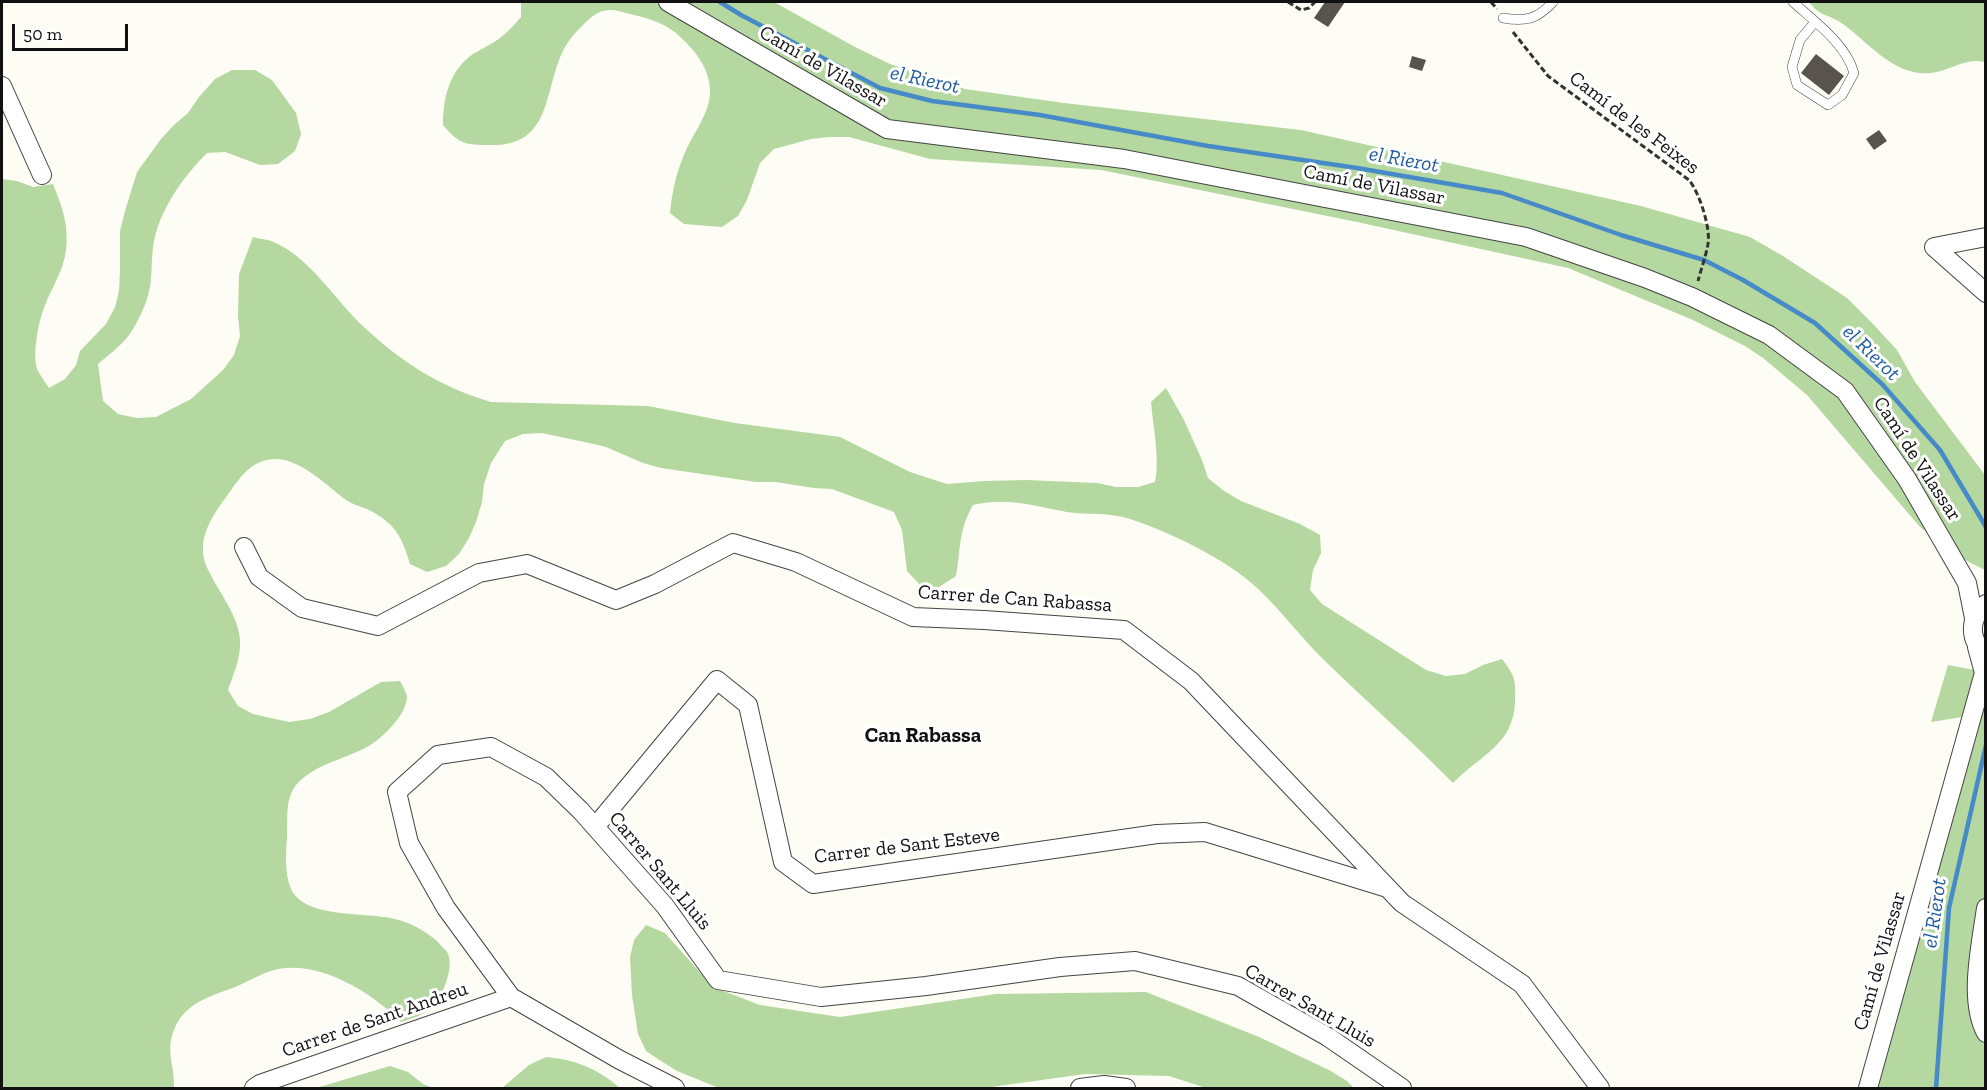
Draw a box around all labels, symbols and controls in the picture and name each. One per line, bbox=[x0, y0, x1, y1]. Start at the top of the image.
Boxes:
scale bar bbox=[15, 12, 130, 50]
street label: Camí de Vilassar bbox=[755, 21, 891, 113]
text: 50 m bbox=[23, 23, 62, 45]
water label: el Rierot bbox=[888, 60, 962, 100]
street label: Camí de les Feixes bbox=[1564, 66, 1704, 180]
water label: el Rierot bbox=[1367, 141, 1441, 179]
street label: Camí de Vilassar bbox=[1301, 160, 1447, 210]
water label: el Rierot bbox=[1837, 320, 1905, 386]
street label: Camí de Vilassar bbox=[1868, 392, 1966, 526]
street label: Carrer de Can Rabassa bbox=[917, 580, 1113, 618]
district label: Can Rabassa bbox=[865, 723, 981, 749]
street label: Carrer Sant Lluis bbox=[603, 807, 717, 935]
street label: Carrer de Sant Esteve bbox=[813, 823, 1001, 869]
water label: el Rierot bbox=[1918, 876, 1952, 950]
street label: Camí de Vilassar bbox=[1849, 889, 1911, 1033]
street label: Carrer Sant Lluis bbox=[1240, 959, 1380, 1053]
street label: Carrer de Sant Andreu bbox=[279, 977, 471, 1063]

